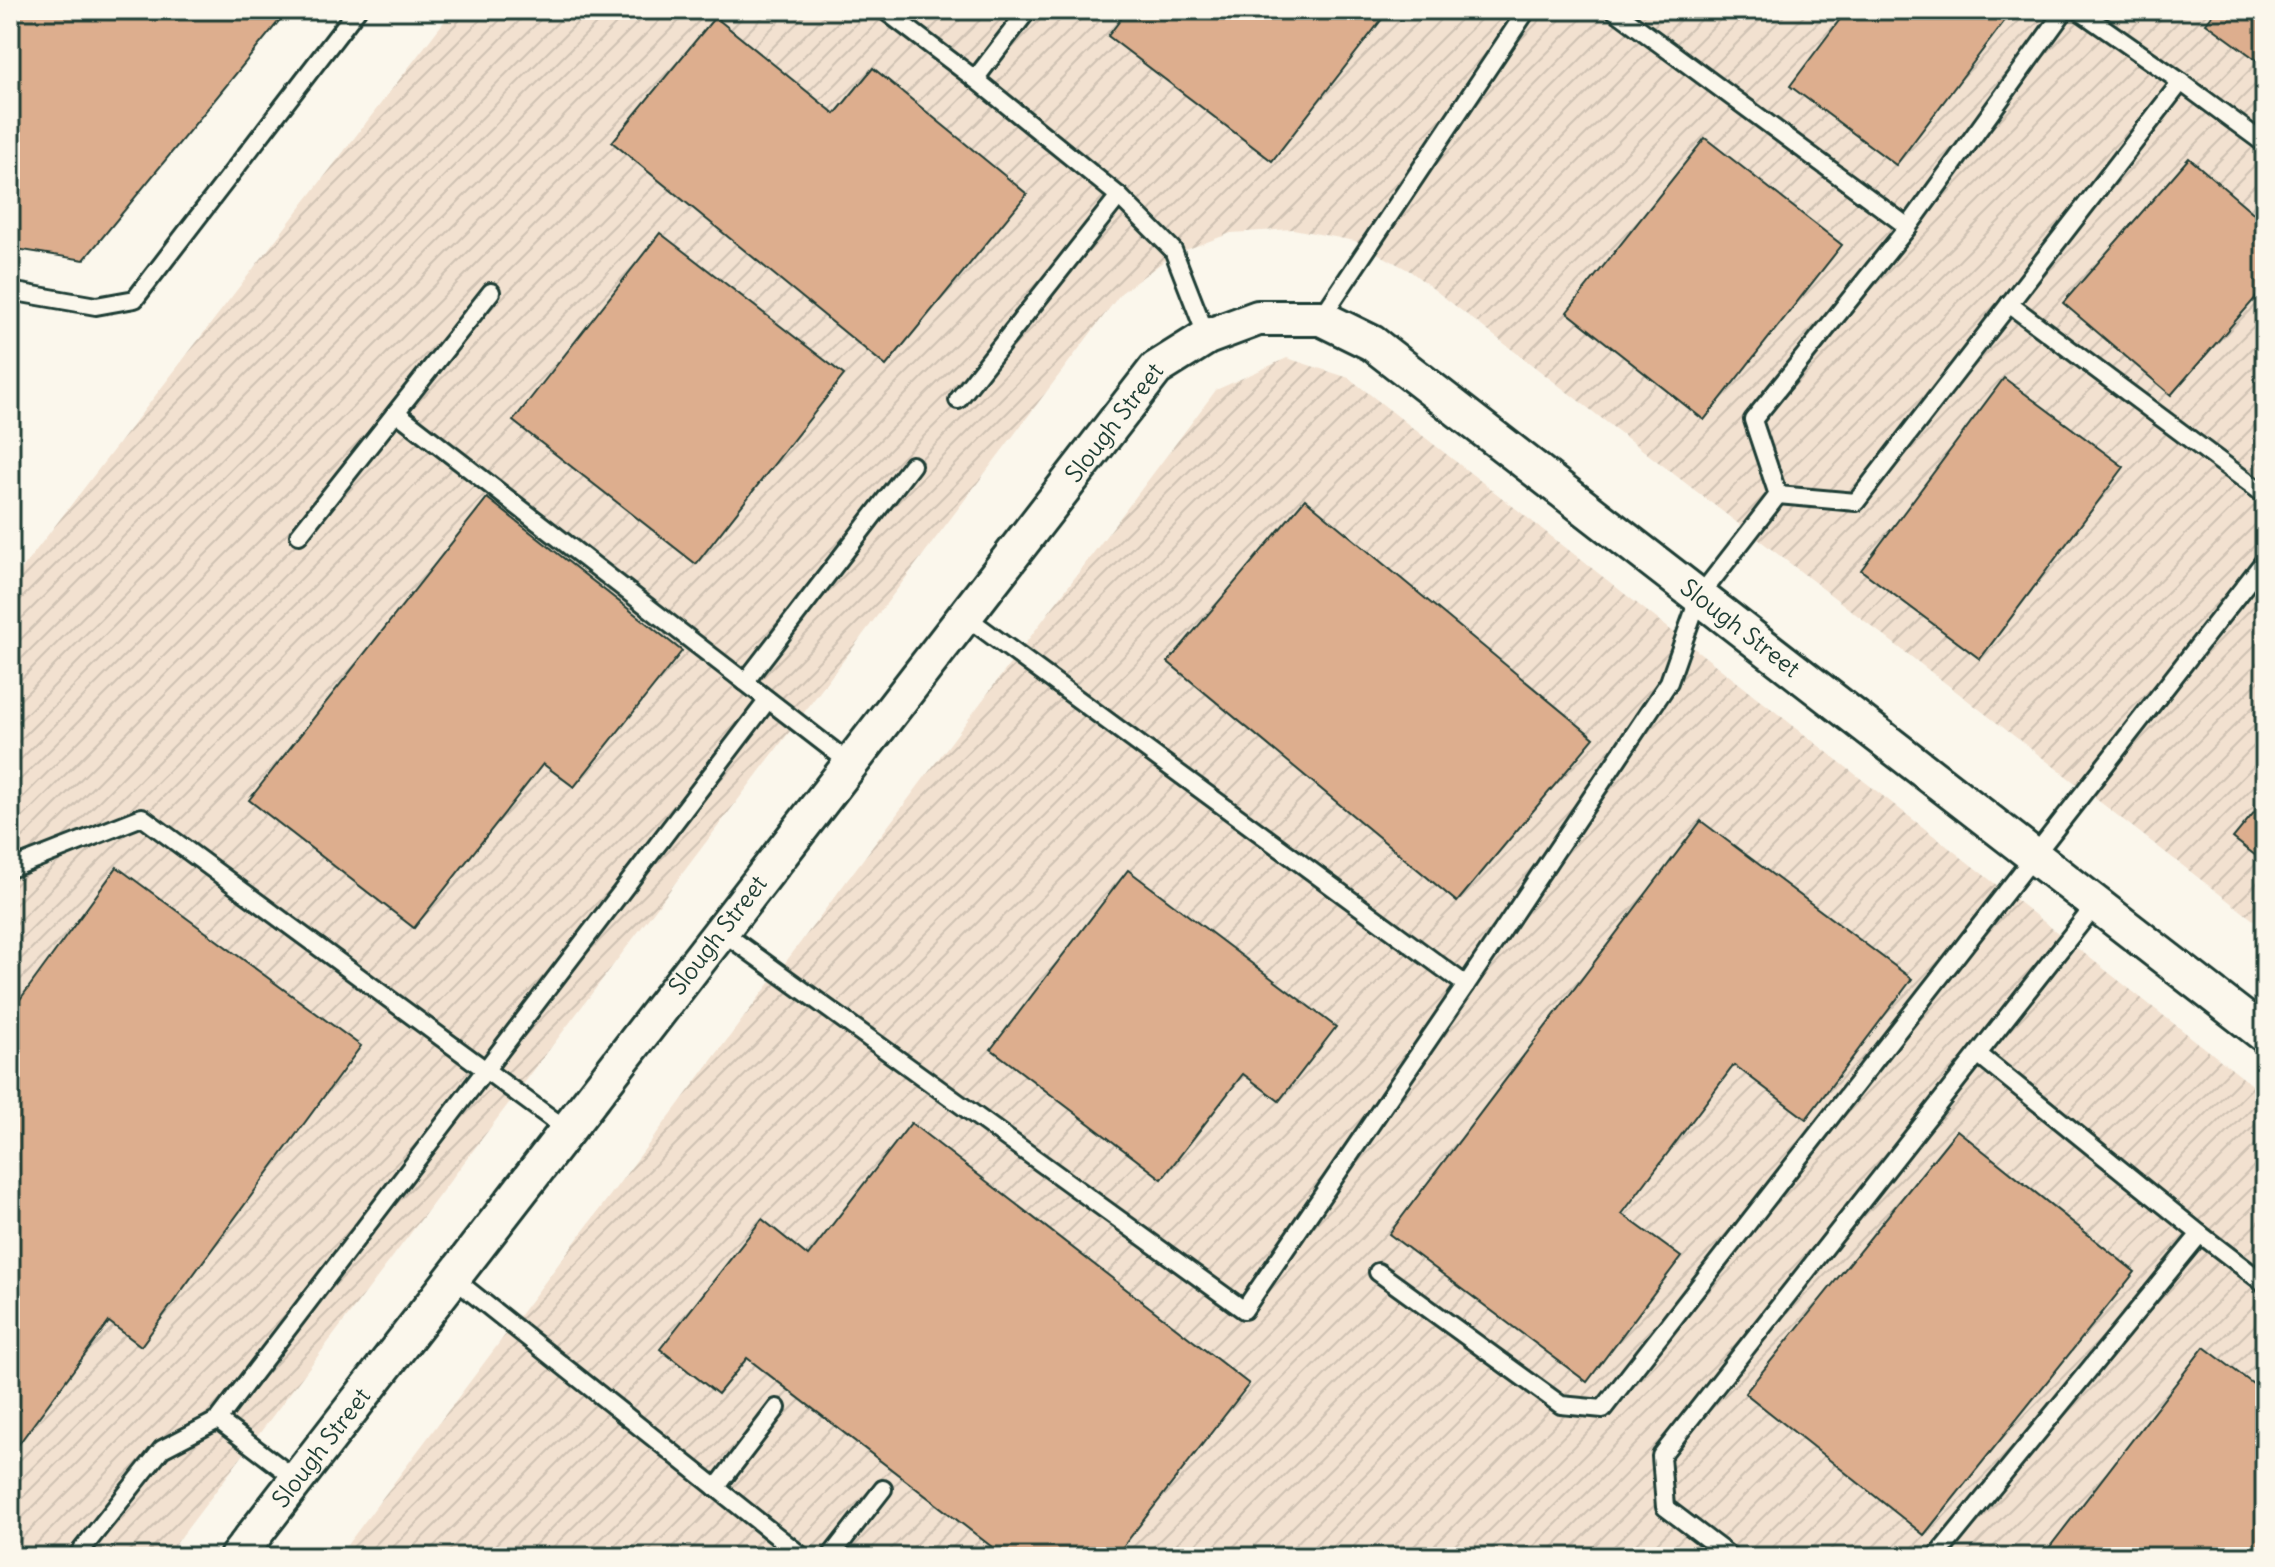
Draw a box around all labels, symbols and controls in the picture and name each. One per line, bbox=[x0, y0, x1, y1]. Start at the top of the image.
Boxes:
street label: Slough Street bbox=[1058, 356, 1169, 488]
street label: Slough Street bbox=[1675, 572, 1806, 683]
street label: Slough Street bbox=[661, 869, 773, 1001]
street label: Slough Street bbox=[265, 1381, 376, 1513]

